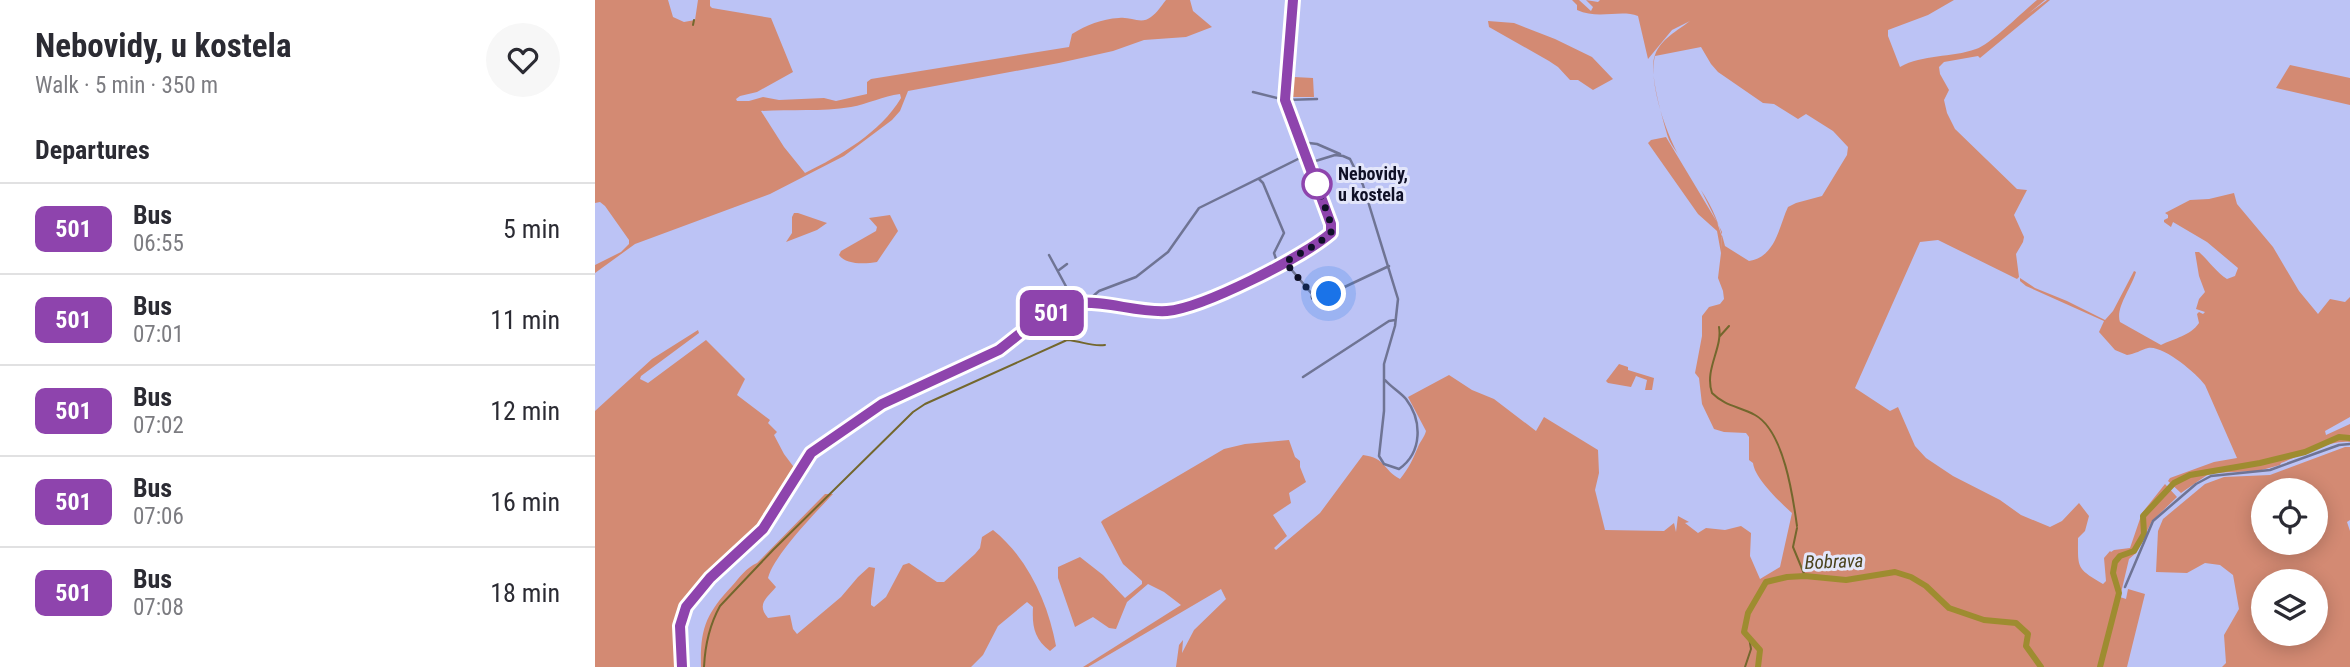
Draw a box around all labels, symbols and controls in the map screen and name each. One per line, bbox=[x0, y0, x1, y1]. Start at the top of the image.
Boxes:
button: heart bbox=[486, 23, 560, 97]
text: Nebovidy, u kostela bbox=[35, 26, 292, 65]
text: Walk · 5 min · 350 m bbox=[35, 72, 218, 99]
text: Departures bbox=[35, 135, 150, 165]
place label: Nebovidy, u kostela bbox=[1338, 163, 1408, 205]
marker: Nebovidy, u kostela bbox=[1302, 169, 1332, 199]
text: Bus bbox=[133, 200, 172, 230]
text: 5 min bbox=[503, 214, 560, 244]
text: 501 bbox=[55, 215, 92, 243]
text: 06:55 bbox=[133, 230, 184, 257]
your location bbox=[1311, 276, 1346, 311]
line badge: 501 bbox=[1012, 290, 1092, 336]
text: Bus bbox=[133, 291, 172, 321]
text: 501 bbox=[1034, 299, 1070, 327]
text: 11 min bbox=[490, 305, 560, 335]
text: 501 bbox=[55, 306, 92, 334]
text: 07:01 bbox=[133, 321, 184, 348]
text: Bus bbox=[133, 382, 172, 412]
text: 12 min bbox=[490, 396, 560, 426]
text: 501 bbox=[55, 397, 92, 425]
text: 07:02 bbox=[133, 412, 184, 439]
text: Bus bbox=[133, 473, 172, 503]
map controls bbox=[2251, 478, 2328, 646]
button: locate bbox=[2251, 478, 2328, 555]
text: 16 min bbox=[490, 487, 560, 517]
text: 501 bbox=[55, 488, 92, 516]
text: 07:06 bbox=[133, 503, 184, 530]
water label: Bobrava bbox=[1804, 549, 1864, 574]
text: Bus bbox=[133, 564, 172, 594]
button: layers bbox=[2251, 569, 2328, 646]
text: 18 min bbox=[490, 578, 560, 608]
text: 501 bbox=[55, 579, 92, 607]
text: 07:08 bbox=[133, 594, 184, 621]

